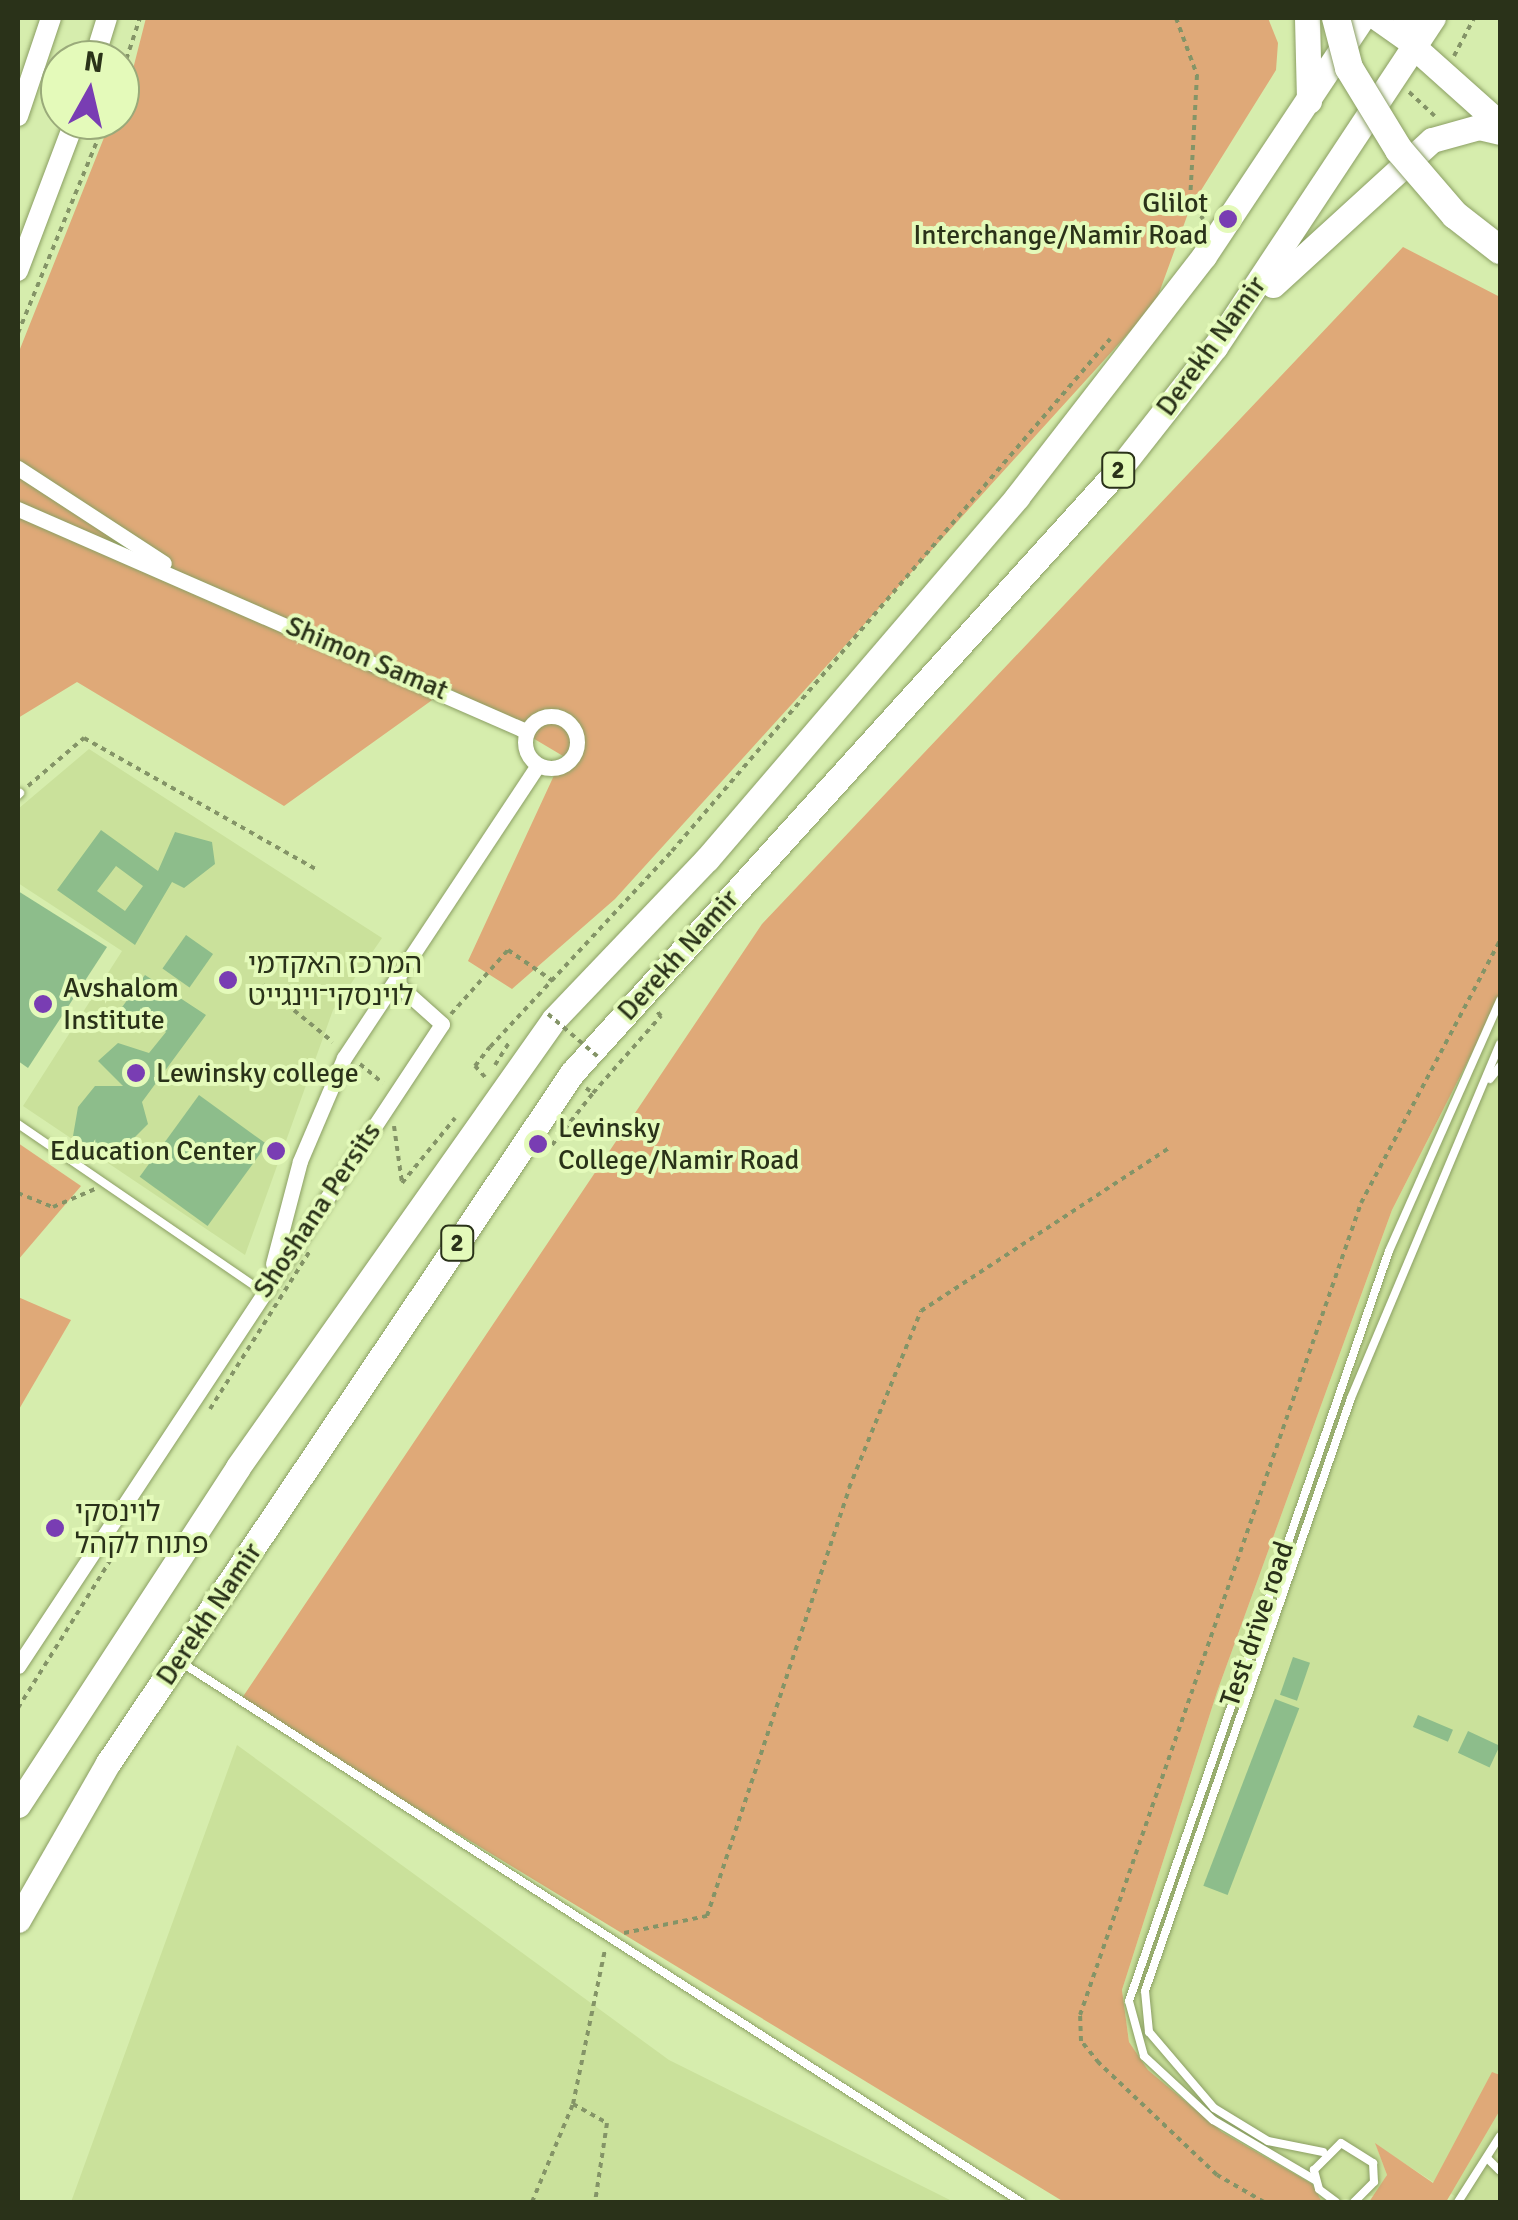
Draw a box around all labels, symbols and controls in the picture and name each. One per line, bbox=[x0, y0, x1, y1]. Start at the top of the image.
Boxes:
north arrow bbox=[40, 40, 140, 140]
text: N bbox=[82, 44, 106, 80]
place label: Glilot Interchange/Namir Road bbox=[913, 186, 1208, 252]
marker: Glilot Interchange/Namir Road bbox=[1217, 208, 1239, 230]
street label: Derekh Namir bbox=[1149, 269, 1273, 423]
road number: 2 bbox=[1100, 450, 1136, 490]
street label: Shimon Samat bbox=[281, 609, 453, 707]
street label: Derekh Namir bbox=[610, 883, 746, 1027]
place label: המרכז האקדמי לוינסקי־וינגייט bbox=[248, 947, 422, 1013]
marker: המרכז האקדמי לוינסקי־וינגייט bbox=[217, 969, 239, 991]
place label: Avshalom Institute bbox=[63, 971, 179, 1037]
marker: Avshalom Institute bbox=[32, 993, 54, 1015]
place label: Lewinsky college bbox=[156, 1056, 359, 1090]
marker: Lewinsky college bbox=[125, 1062, 147, 1084]
place label: Levinsky College/Namir Road bbox=[558, 1111, 799, 1177]
street label: Shoshana Persits bbox=[246, 1116, 388, 1304]
marker: Levinsky College/Namir Road bbox=[527, 1133, 549, 1155]
place label: Education Center bbox=[50, 1134, 256, 1168]
marker: Education Center bbox=[265, 1140, 287, 1162]
road number: 2 bbox=[440, 1223, 474, 1263]
place label: לוינסקי פתוח לקהל bbox=[75, 1495, 208, 1561]
marker: לוינסקי פתוח לקהל bbox=[44, 1517, 66, 1539]
street label: Derekh Namir bbox=[149, 1536, 269, 1692]
street label: Test drive road bbox=[1213, 1537, 1301, 1711]

